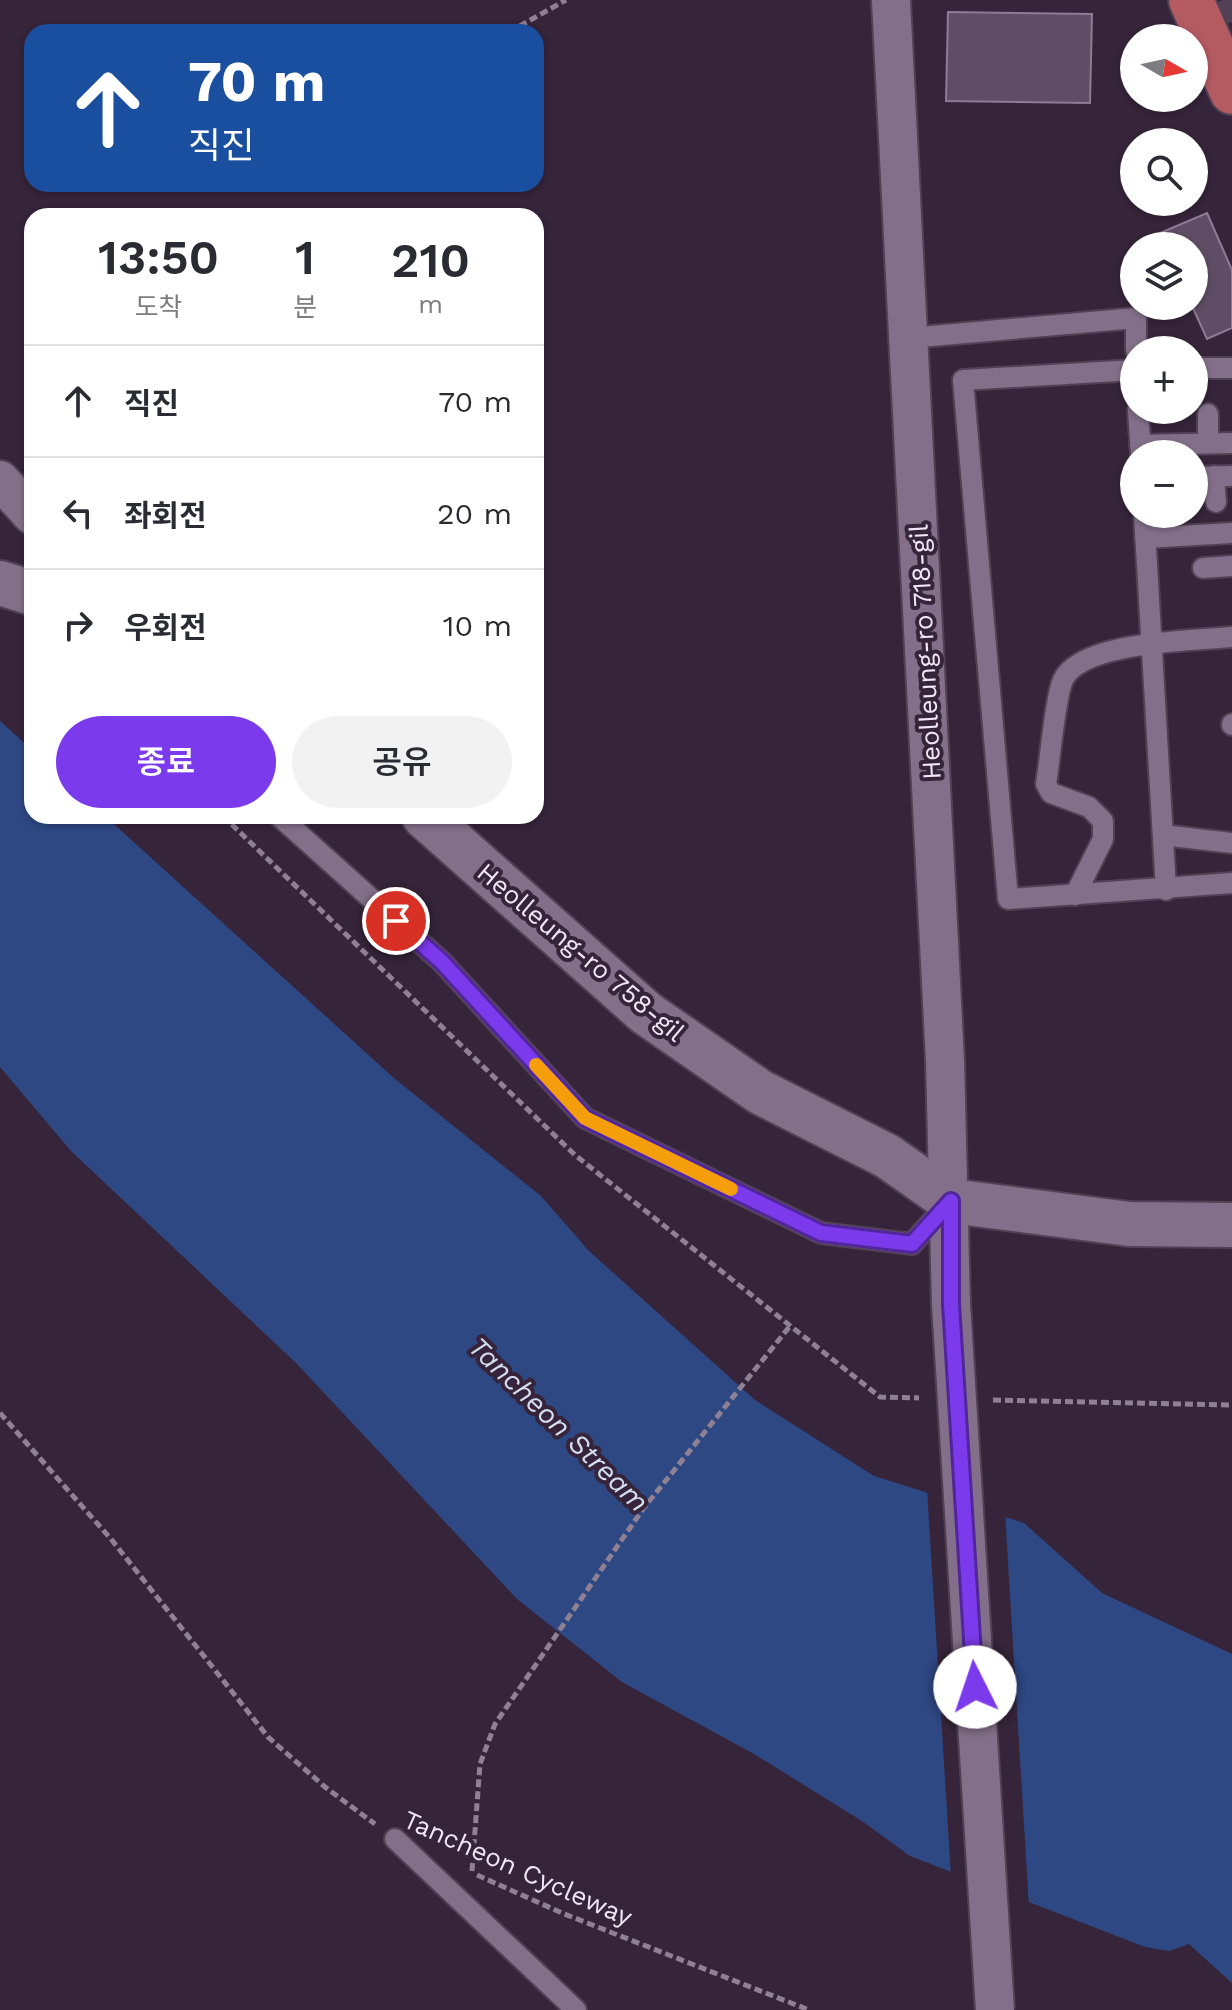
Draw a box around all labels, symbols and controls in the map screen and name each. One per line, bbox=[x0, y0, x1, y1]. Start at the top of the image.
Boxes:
north arrow bbox=[1120, 24, 1208, 112]
map controls bbox=[1120, 24, 1208, 528]
text: 70 m bbox=[188, 49, 325, 115]
icon: ahead bbox=[56, 56, 160, 160]
text: 직진 bbox=[188, 125, 254, 167]
button: search bbox=[1120, 128, 1208, 216]
text: 13:50 bbox=[98, 229, 219, 286]
text: 1 bbox=[295, 229, 315, 286]
text: 210 bbox=[391, 232, 470, 289]
button: layers bbox=[1120, 232, 1208, 320]
text: m bbox=[418, 289, 443, 319]
text: 도착 bbox=[135, 292, 182, 322]
text: 분 bbox=[293, 292, 317, 322]
button: + bbox=[1120, 336, 1208, 424]
icon: ahead bbox=[56, 379, 100, 423]
text: 70 m bbox=[438, 384, 512, 419]
text: 직진 bbox=[124, 386, 179, 421]
button: − bbox=[1120, 440, 1208, 528]
icon: left bbox=[56, 491, 100, 535]
text: 20 m bbox=[437, 496, 512, 531]
text: 좌회전 bbox=[124, 498, 207, 533]
street label: Heolleung-ro 718-gil bbox=[903, 523, 947, 781]
icon: right bbox=[56, 603, 100, 647]
text: 10 m bbox=[443, 608, 512, 643]
text: 우회전 bbox=[124, 610, 207, 645]
button: 종료 bbox=[56, 716, 276, 808]
button: 공유 bbox=[292, 716, 512, 808]
street label: Heolleung-ro 758-gil bbox=[471, 857, 691, 1047]
pin bbox=[362, 887, 430, 955]
icon: arrive bbox=[374, 899, 418, 943]
water label: Tancheon Stream bbox=[462, 1330, 655, 1519]
position arrow bbox=[933, 1645, 1017, 1729]
street label: Tancheon Cycleway bbox=[399, 1804, 638, 1932]

